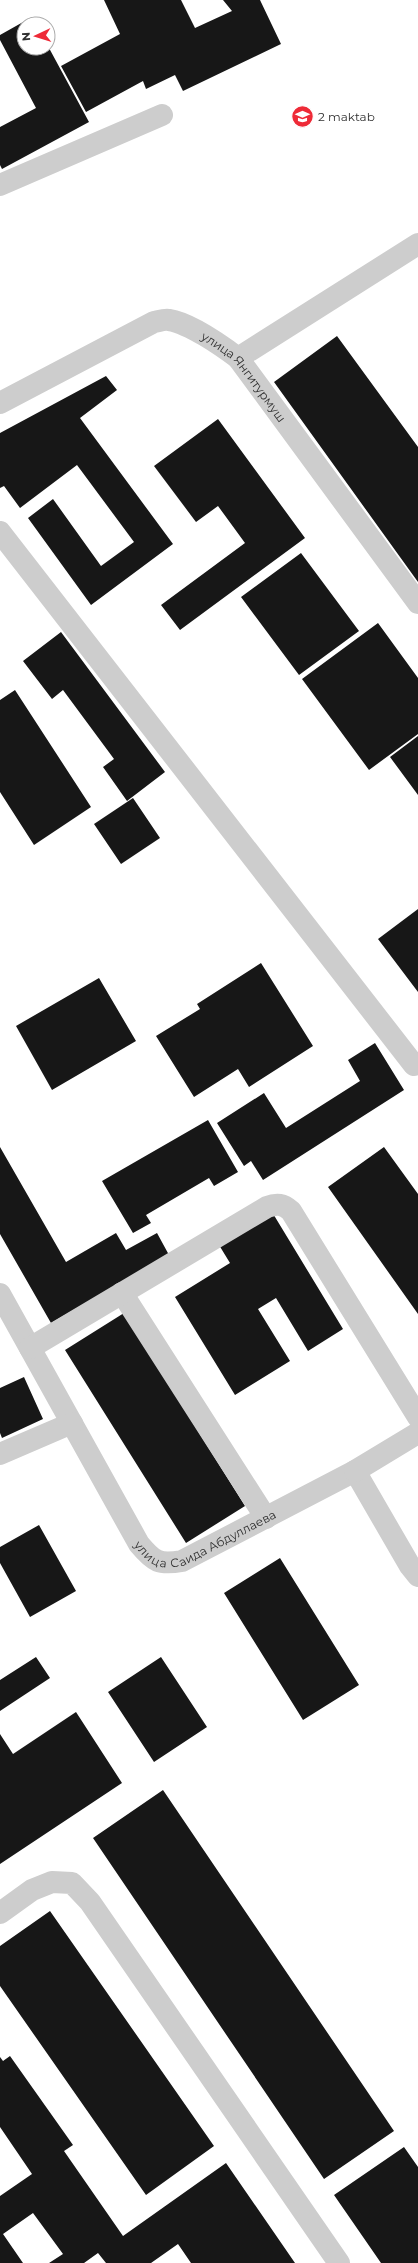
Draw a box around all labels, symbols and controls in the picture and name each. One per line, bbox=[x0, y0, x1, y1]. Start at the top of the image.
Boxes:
north arrow bbox=[16, 16, 56, 56]
text: N bbox=[19, 32, 33, 42]
school or university icon: 2 maktab bbox=[289, 103, 315, 129]
place label: 2 maktab bbox=[318, 109, 375, 124]
street label: улица Янгитурмуш bbox=[198, 327, 290, 425]
street label: улица Саида Абдуллаева bbox=[131, 1506, 278, 1570]

